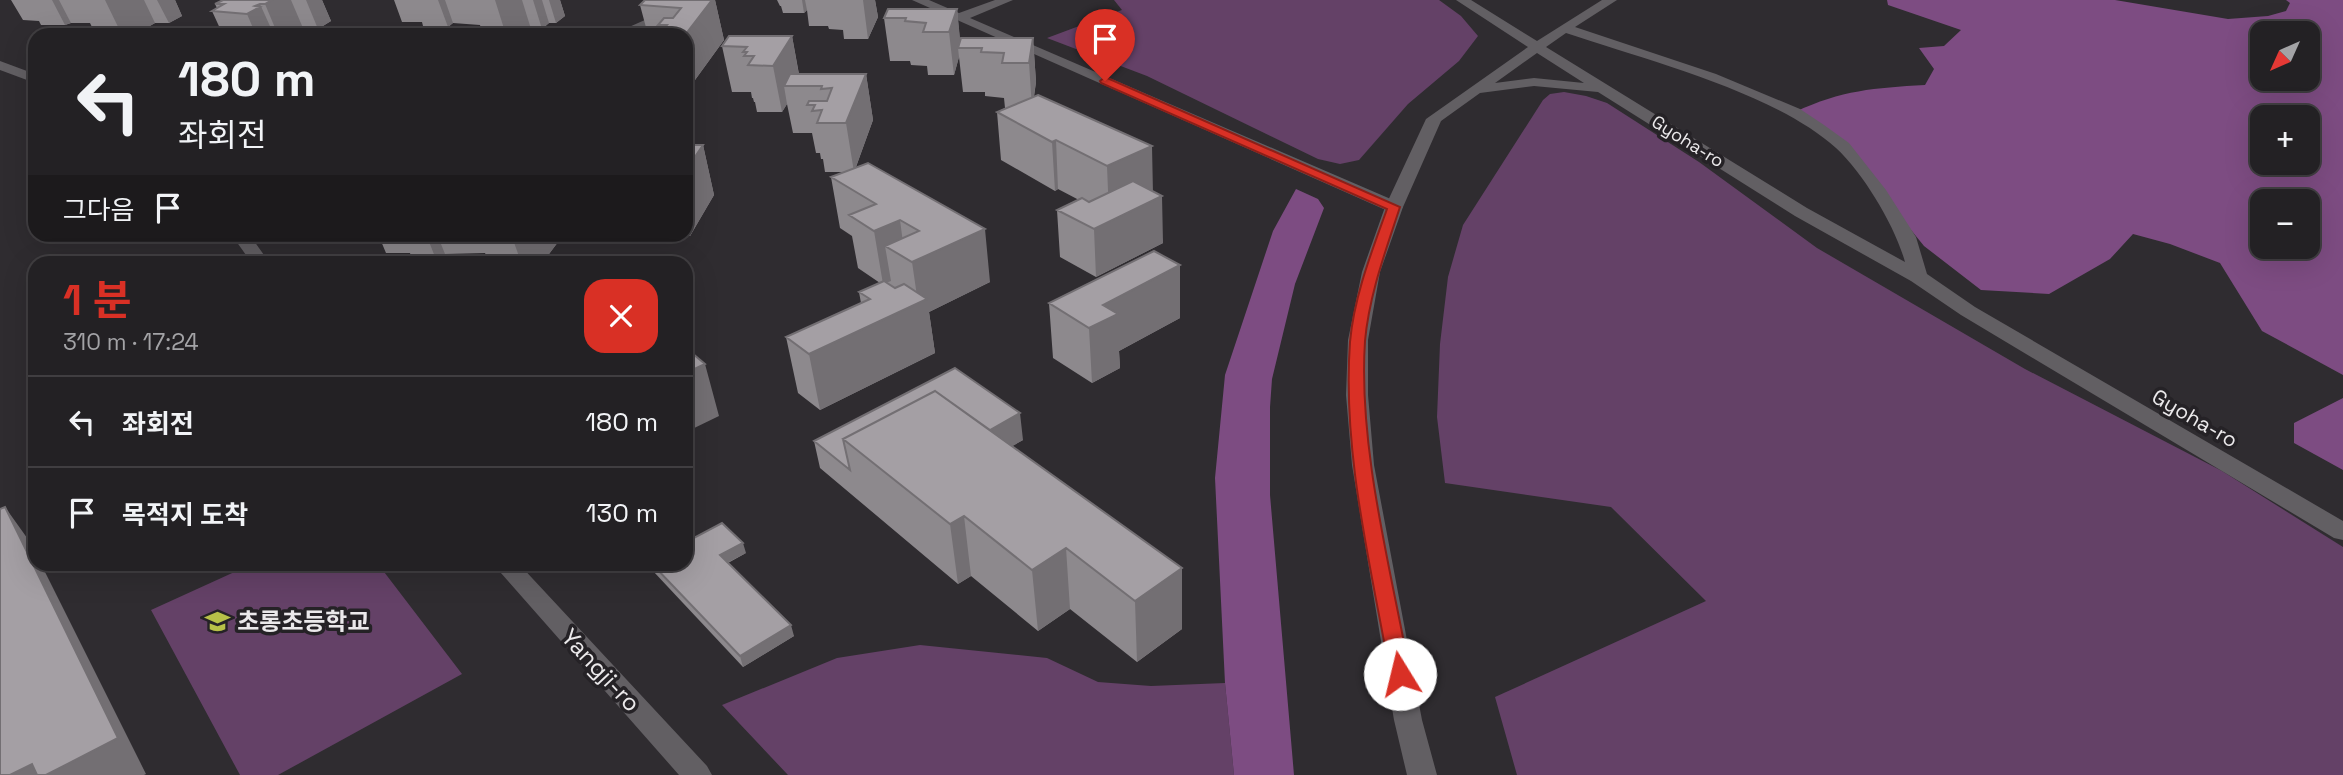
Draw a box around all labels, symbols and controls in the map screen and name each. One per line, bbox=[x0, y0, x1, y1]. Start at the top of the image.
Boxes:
pin bbox=[1075, 9, 1135, 81]
icon: arrive bbox=[1086, 20, 1124, 58]
north arrow bbox=[2250, 21, 2320, 91]
map controls bbox=[2250, 21, 2320, 259]
text: 180 m bbox=[178, 48, 316, 110]
icon: left bbox=[63, 56, 154, 147]
button: + bbox=[2250, 105, 2320, 175]
street label: Gyoha-ro bbox=[1648, 110, 1728, 172]
text: 좌회전 bbox=[178, 115, 266, 155]
icon: arrive bbox=[149, 189, 187, 227]
button: − bbox=[2250, 189, 2320, 259]
text: 그다음 bbox=[63, 193, 135, 227]
text: 1 분 bbox=[63, 274, 131, 327]
button: close bbox=[584, 279, 658, 353]
text: 310 m · 17:24 bbox=[63, 327, 199, 357]
street label: Gyoha-ro bbox=[2147, 383, 2243, 453]
icon: left bbox=[63, 403, 101, 441]
text: 180 m bbox=[585, 405, 658, 439]
text: 좌회전 bbox=[122, 407, 194, 441]
icon: arrive bbox=[63, 494, 101, 532]
text: 130 m bbox=[586, 496, 658, 530]
text: 목적지 도착 bbox=[122, 498, 248, 532]
place label: 초롱초등학교 bbox=[237, 606, 369, 637]
school or university icon: 초롱초등학교 bbox=[203, 607, 231, 635]
street label: Yangji-ro bbox=[555, 622, 647, 718]
position arrow bbox=[1363, 637, 1437, 711]

